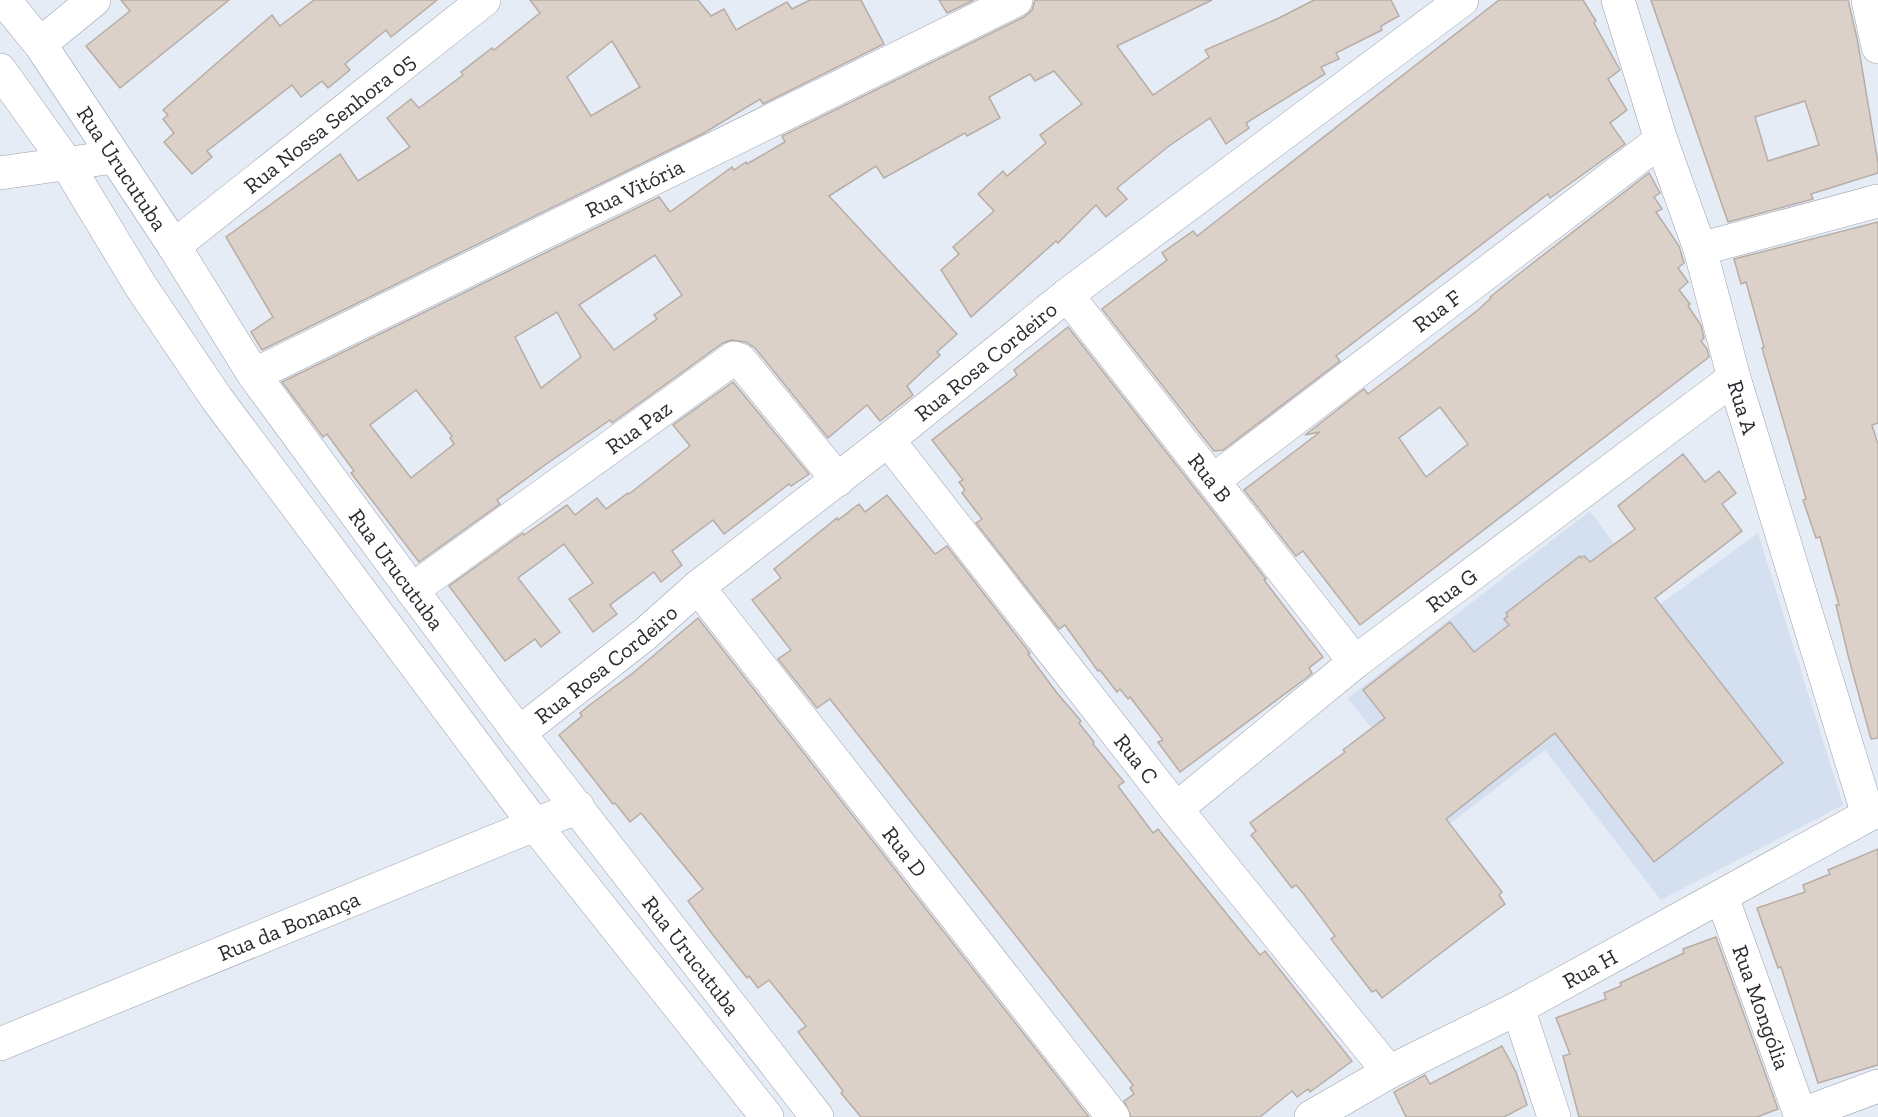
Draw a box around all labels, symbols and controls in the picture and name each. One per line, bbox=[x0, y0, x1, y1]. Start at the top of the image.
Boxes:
street label: Rua Nossa Senhora 05 bbox=[238, 47, 420, 199]
street label: Rua Urucutuba bbox=[71, 101, 173, 236]
street label: Rua Vitória bbox=[581, 152, 689, 224]
street label: Rua F bbox=[1408, 284, 1467, 338]
street label: Rua Rosa Cordeiro bbox=[909, 296, 1063, 427]
street label: Rua A bbox=[1721, 377, 1764, 438]
street label: Rua Paz bbox=[600, 394, 677, 460]
street label: Rua B bbox=[1182, 448, 1237, 508]
street label: Rua Urucutuba bbox=[343, 504, 450, 636]
street label: Rua G bbox=[1421, 562, 1482, 618]
street label: Rua Rosa Cordeiro bbox=[529, 599, 683, 730]
street label: Rua C bbox=[1108, 728, 1164, 789]
street label: Rua D bbox=[877, 821, 933, 883]
street label: Rua da Bonança bbox=[214, 885, 364, 967]
street label: Rua Urucutuba bbox=[636, 891, 746, 1021]
street label: Rua Mongólia bbox=[1726, 941, 1796, 1074]
street label: Rua H bbox=[1558, 943, 1622, 995]

